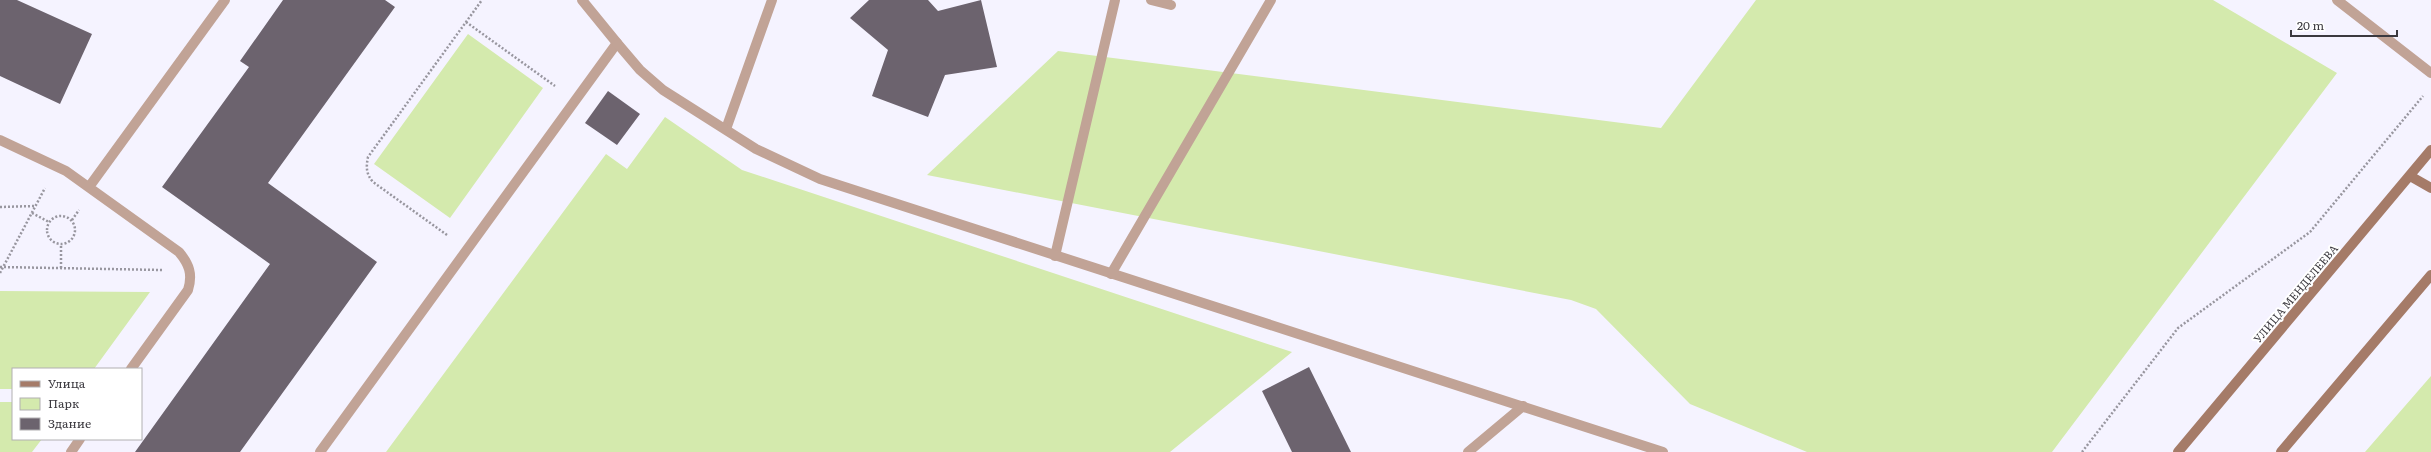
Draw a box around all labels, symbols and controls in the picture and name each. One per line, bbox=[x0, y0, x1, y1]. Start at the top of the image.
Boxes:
scale bar bbox=[2291, 12, 2397, 38]
text: 20 m bbox=[2297, 16, 2324, 34]
street label: УЛИЦА МЕНДЕЛЕЕВА bbox=[2249, 240, 2341, 346]
legend bbox=[12, 368, 142, 440]
text: Улица bbox=[48, 374, 86, 392]
text: Парк bbox=[48, 394, 79, 412]
text: Здание bbox=[48, 414, 91, 432]

